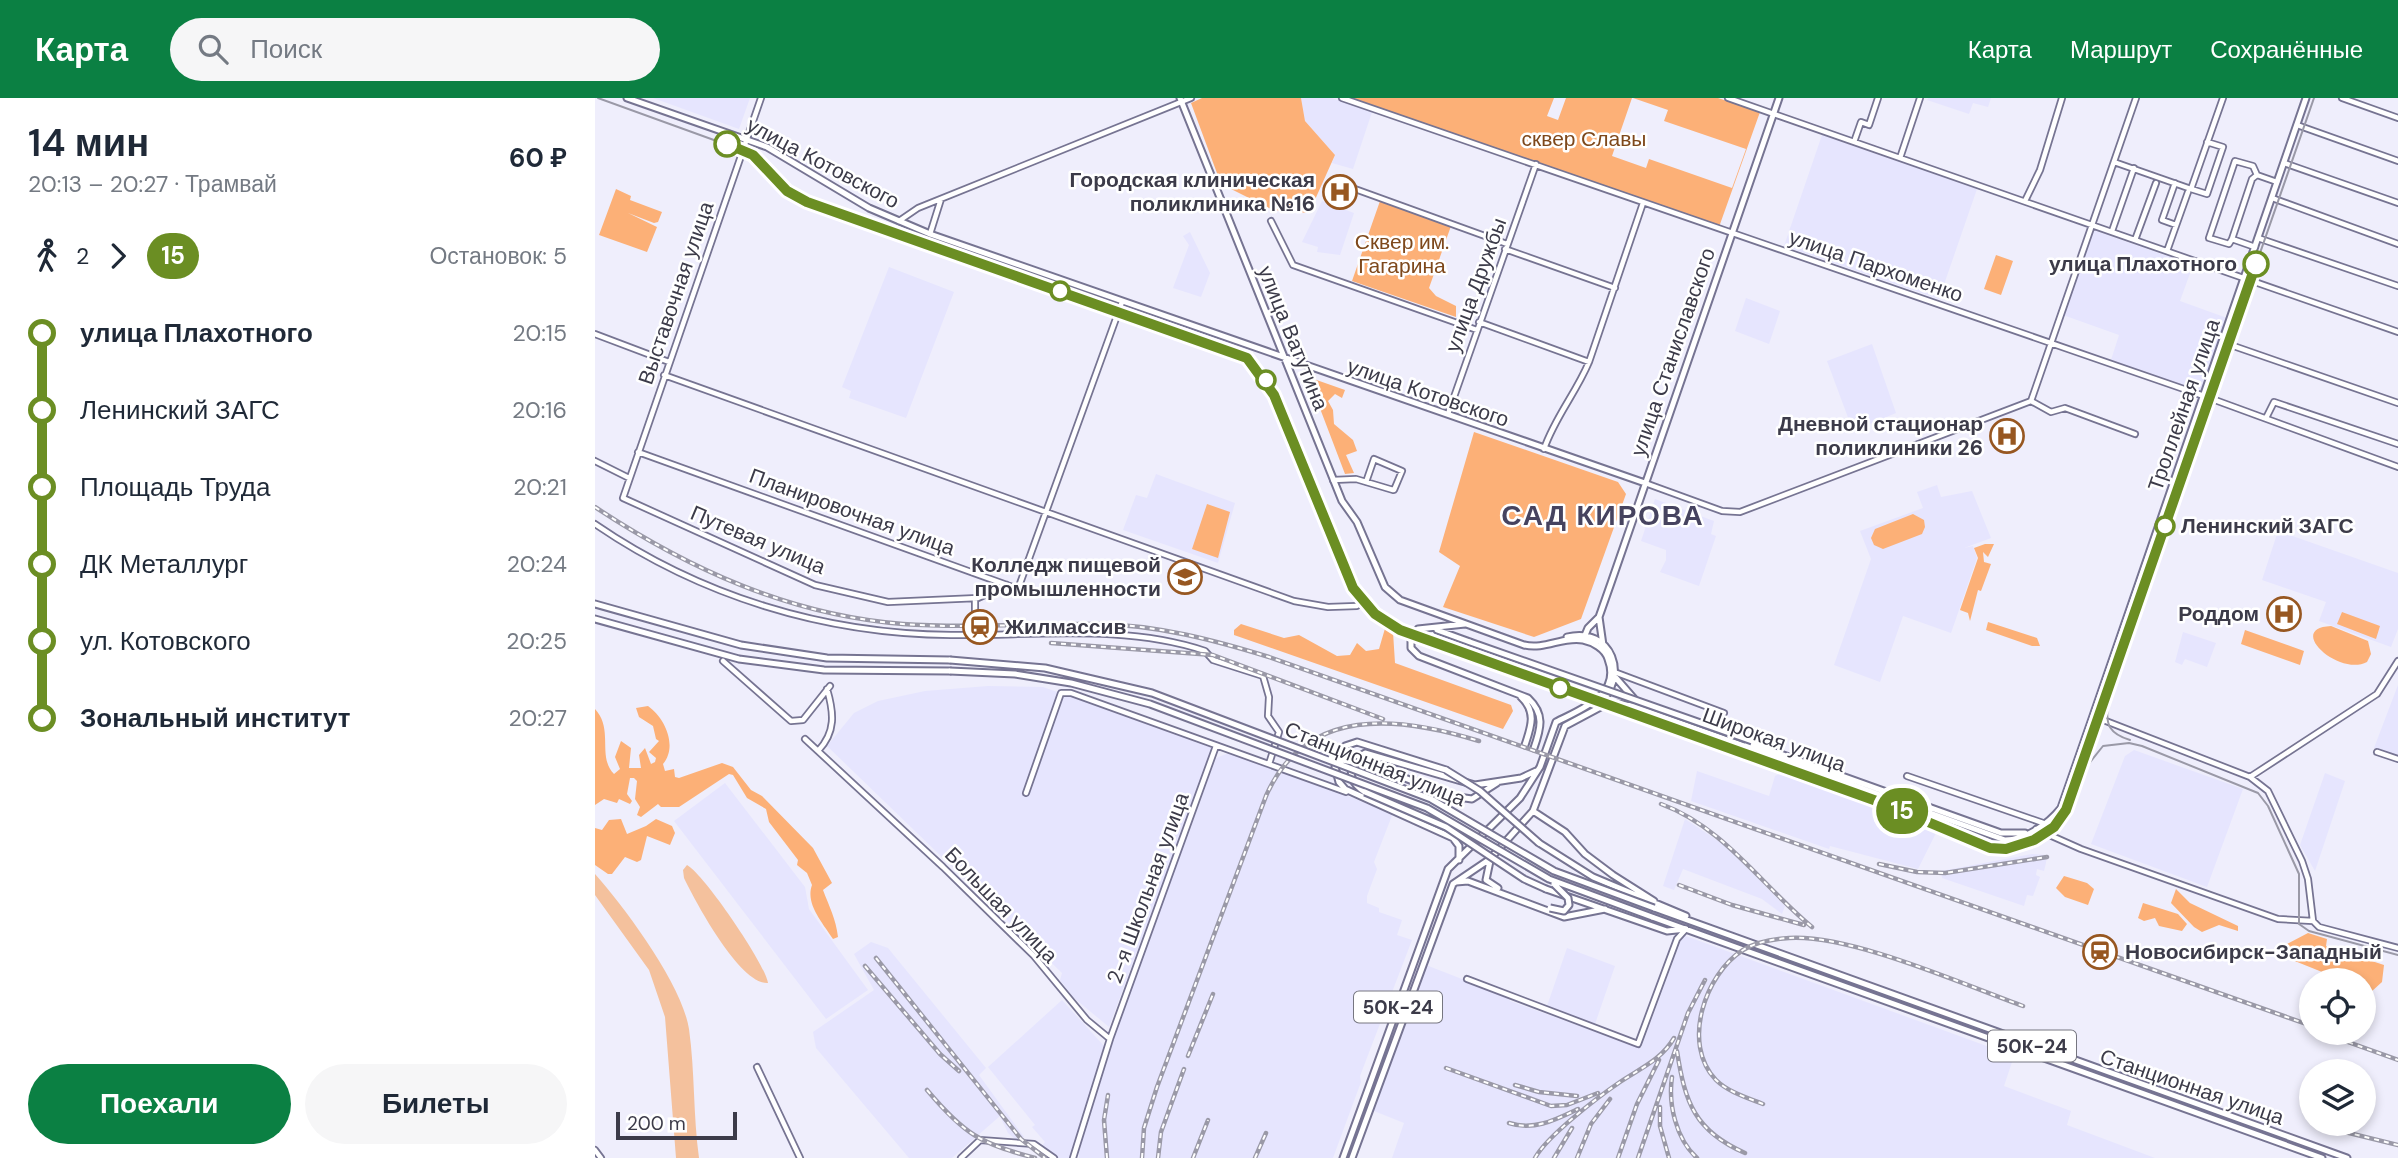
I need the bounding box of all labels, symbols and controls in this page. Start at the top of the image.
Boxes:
search box [170,18,660,81]
text: Карта [35,28,128,71]
icon: search [194,30,232,68]
text: Поиск [250,32,322,66]
text: Карта [1968,34,2032,65]
text: Маршрут [2070,34,2172,65]
text: Сохранённые [2210,34,2363,65]
street label: улица Котовского [742,111,904,215]
text: 14 мин [28,118,149,168]
park label: сквер Славы [1522,125,1646,153]
unlabelled marker [714,131,740,157]
text: 60 ₽ [509,141,567,175]
place label: Городская клиническая поликлиника №16 [1069,166,1315,218]
text: 20:13 – 20:27 · Трамвай [28,169,277,199]
hospital icon: Городская клиническая поликлиника №16 [1321,173,1359,211]
street label: Выставочная улица [632,198,721,388]
street label: улица Дружбы [1439,214,1513,356]
street label: улица Пархоменко [1785,223,1967,309]
park label: Сквер им. Гагарина [1355,228,1449,280]
icon: walk [28,237,66,275]
icon: forward [99,237,137,275]
text: 15 [161,240,185,271]
text: 2 [76,241,89,271]
text: Остановок: 5 [429,241,567,271]
street label: улица Станиславского [1624,244,1722,460]
place label: улица Плахотного [2049,250,2237,278]
marker: улица Плахотного [2243,251,2269,277]
street label: улица Ватутина [1251,262,1335,415]
unlabelled marker [1050,281,1070,301]
street label: Троллейная улица [2141,315,2227,495]
text: улица Плахотного [80,316,313,350]
text: 20:15 [512,318,567,348]
street label: улица Котовского [1343,352,1513,434]
unlabelled marker [1256,370,1276,390]
text: Ленинский ЗАГС [80,393,280,427]
text: 20:16 [512,395,567,425]
place label: Дневной стационар поликлиники 26 [1778,410,1983,462]
hospital icon: Дневной стационар поликлиники 26 [1988,417,2026,455]
street label: Планировочная улица [745,462,959,562]
text: Площадь Труда [80,470,270,504]
text: 20:21 [513,472,567,502]
district label: САД КИРОВА [1501,497,1705,534]
street label: Путевая улица [686,499,830,581]
place label: Ленинский ЗАГС [2181,512,2354,540]
marker: Ленинский ЗАГС [2155,516,2175,536]
text: ДК Металлург [80,547,248,581]
text: 20:24 [507,549,567,579]
place label: Колледж пищевой промышленности [971,551,1161,603]
school or university icon: Колледж пищевой промышленности [1166,558,1204,596]
hospital icon: Роддом [2265,595,2303,633]
place label: Роддом [2178,600,2259,628]
station icon: Жилмассив [961,608,999,646]
place label: Жилмассив [1004,613,1126,641]
text: ул. Котовского [80,624,251,658]
text: 20:25 [506,626,567,656]
unlabelled marker [1550,678,1570,698]
text: Зональный институт [80,701,351,735]
street label: Широкая улица [1699,701,1850,779]
text: 20:27 [508,703,567,733]
street label: Станционная улица [1280,715,1470,813]
street label: 2-я Школьная улица [1100,788,1196,987]
line badge: 15 [1871,788,1933,834]
text: 15 [1890,795,1914,826]
street label: Большая улица [938,841,1064,969]
station icon: Новосибирск-Западный [2081,933,2119,971]
place label: Новосибирск-Западный [2125,938,2382,966]
map controls [2299,968,2376,1136]
button: locate [2299,968,2376,1045]
road number: 50К-24 [1354,992,1442,1023]
road number: 50К-24 [1988,1030,2076,1062]
street label: Станционная улица [2096,1042,2288,1132]
button: layers [2299,1059,2376,1136]
button: Поехали [28,1064,291,1144]
button: Билеты [305,1064,567,1144]
scale bar [616,1109,737,1141]
text: 200 m [627,1111,686,1136]

